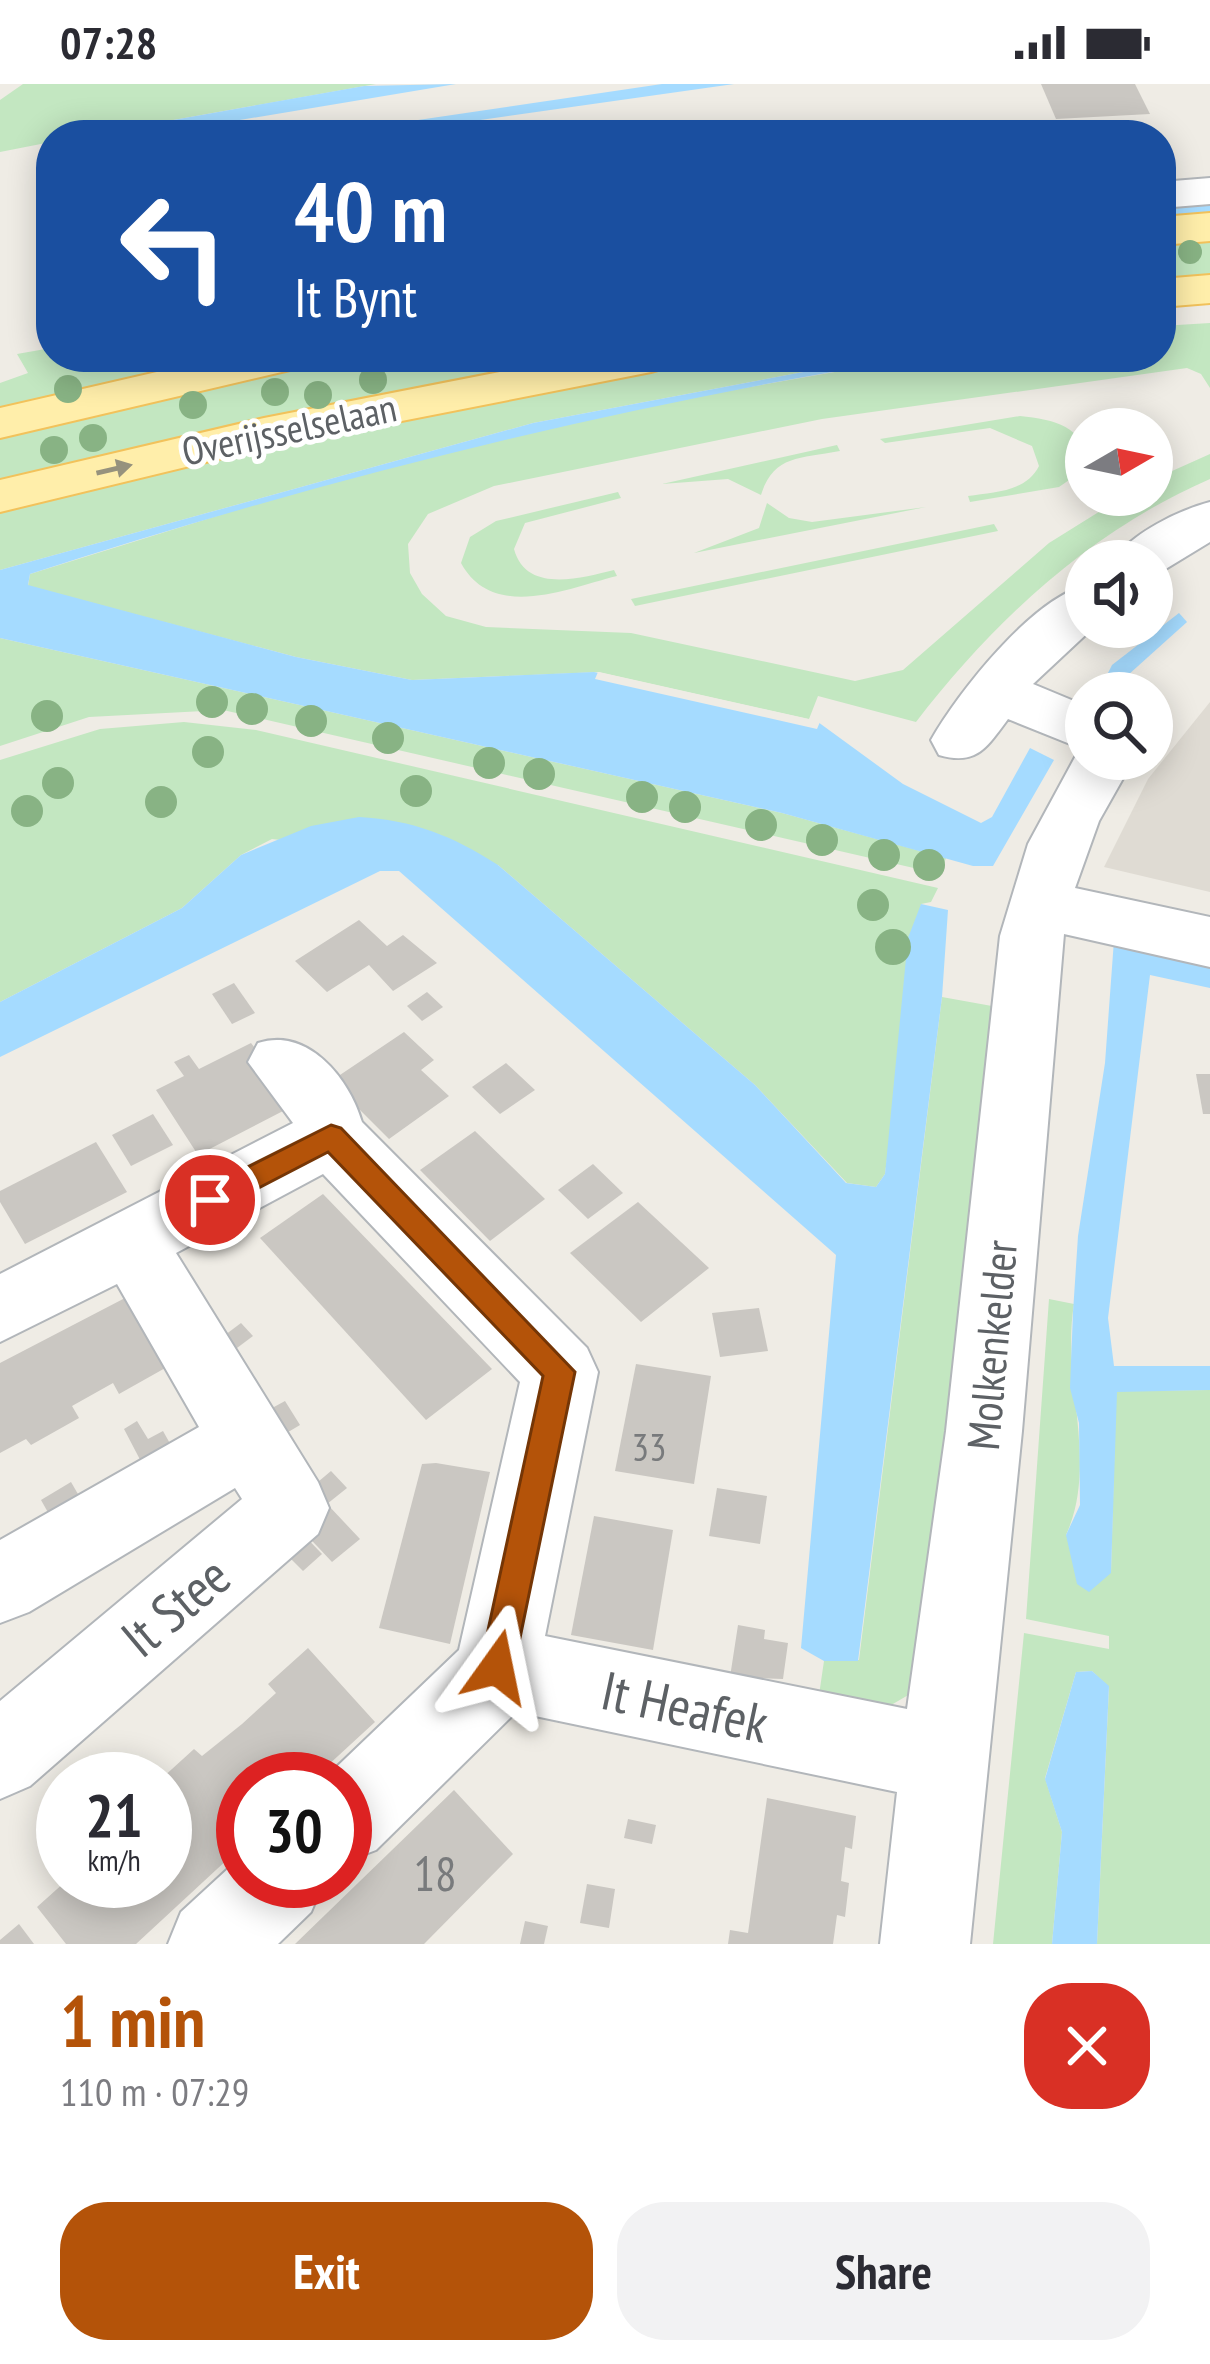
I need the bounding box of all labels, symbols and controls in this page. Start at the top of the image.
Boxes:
text: 07:28 [60,13,157,71]
text: 40 m [294,156,447,265]
icon: left [96,168,252,324]
text: It Bynt [294,262,417,332]
street label: Overijsselselaan [177,381,401,477]
north arrow [1065,408,1173,516]
map controls [1065,408,1173,780]
one-way arrow [95,458,133,477]
button: sound [1065,540,1173,648]
button: search [1065,672,1173,780]
pin [159,1149,261,1251]
icon: arrive [177,1167,243,1233]
street label: Molkenkelder [953,1237,1029,1452]
house number: 33 [631,1421,667,1472]
street label: It Stee [106,1540,244,1672]
position arrow [434,1604,560,1730]
street label: It Heafek [595,1654,775,1758]
speed limit sign: 30 [216,1752,372,1908]
text: 21 [85,1776,143,1854]
text: km/h [87,1840,141,1879]
house number: 18 [413,1842,457,1904]
text: 1 min [60,1974,205,2067]
button: close [1024,1983,1150,2109]
text: 110 m · 07:29 [60,2066,249,2117]
button: Exit [60,2202,593,2340]
button: Share [617,2202,1150,2340]

